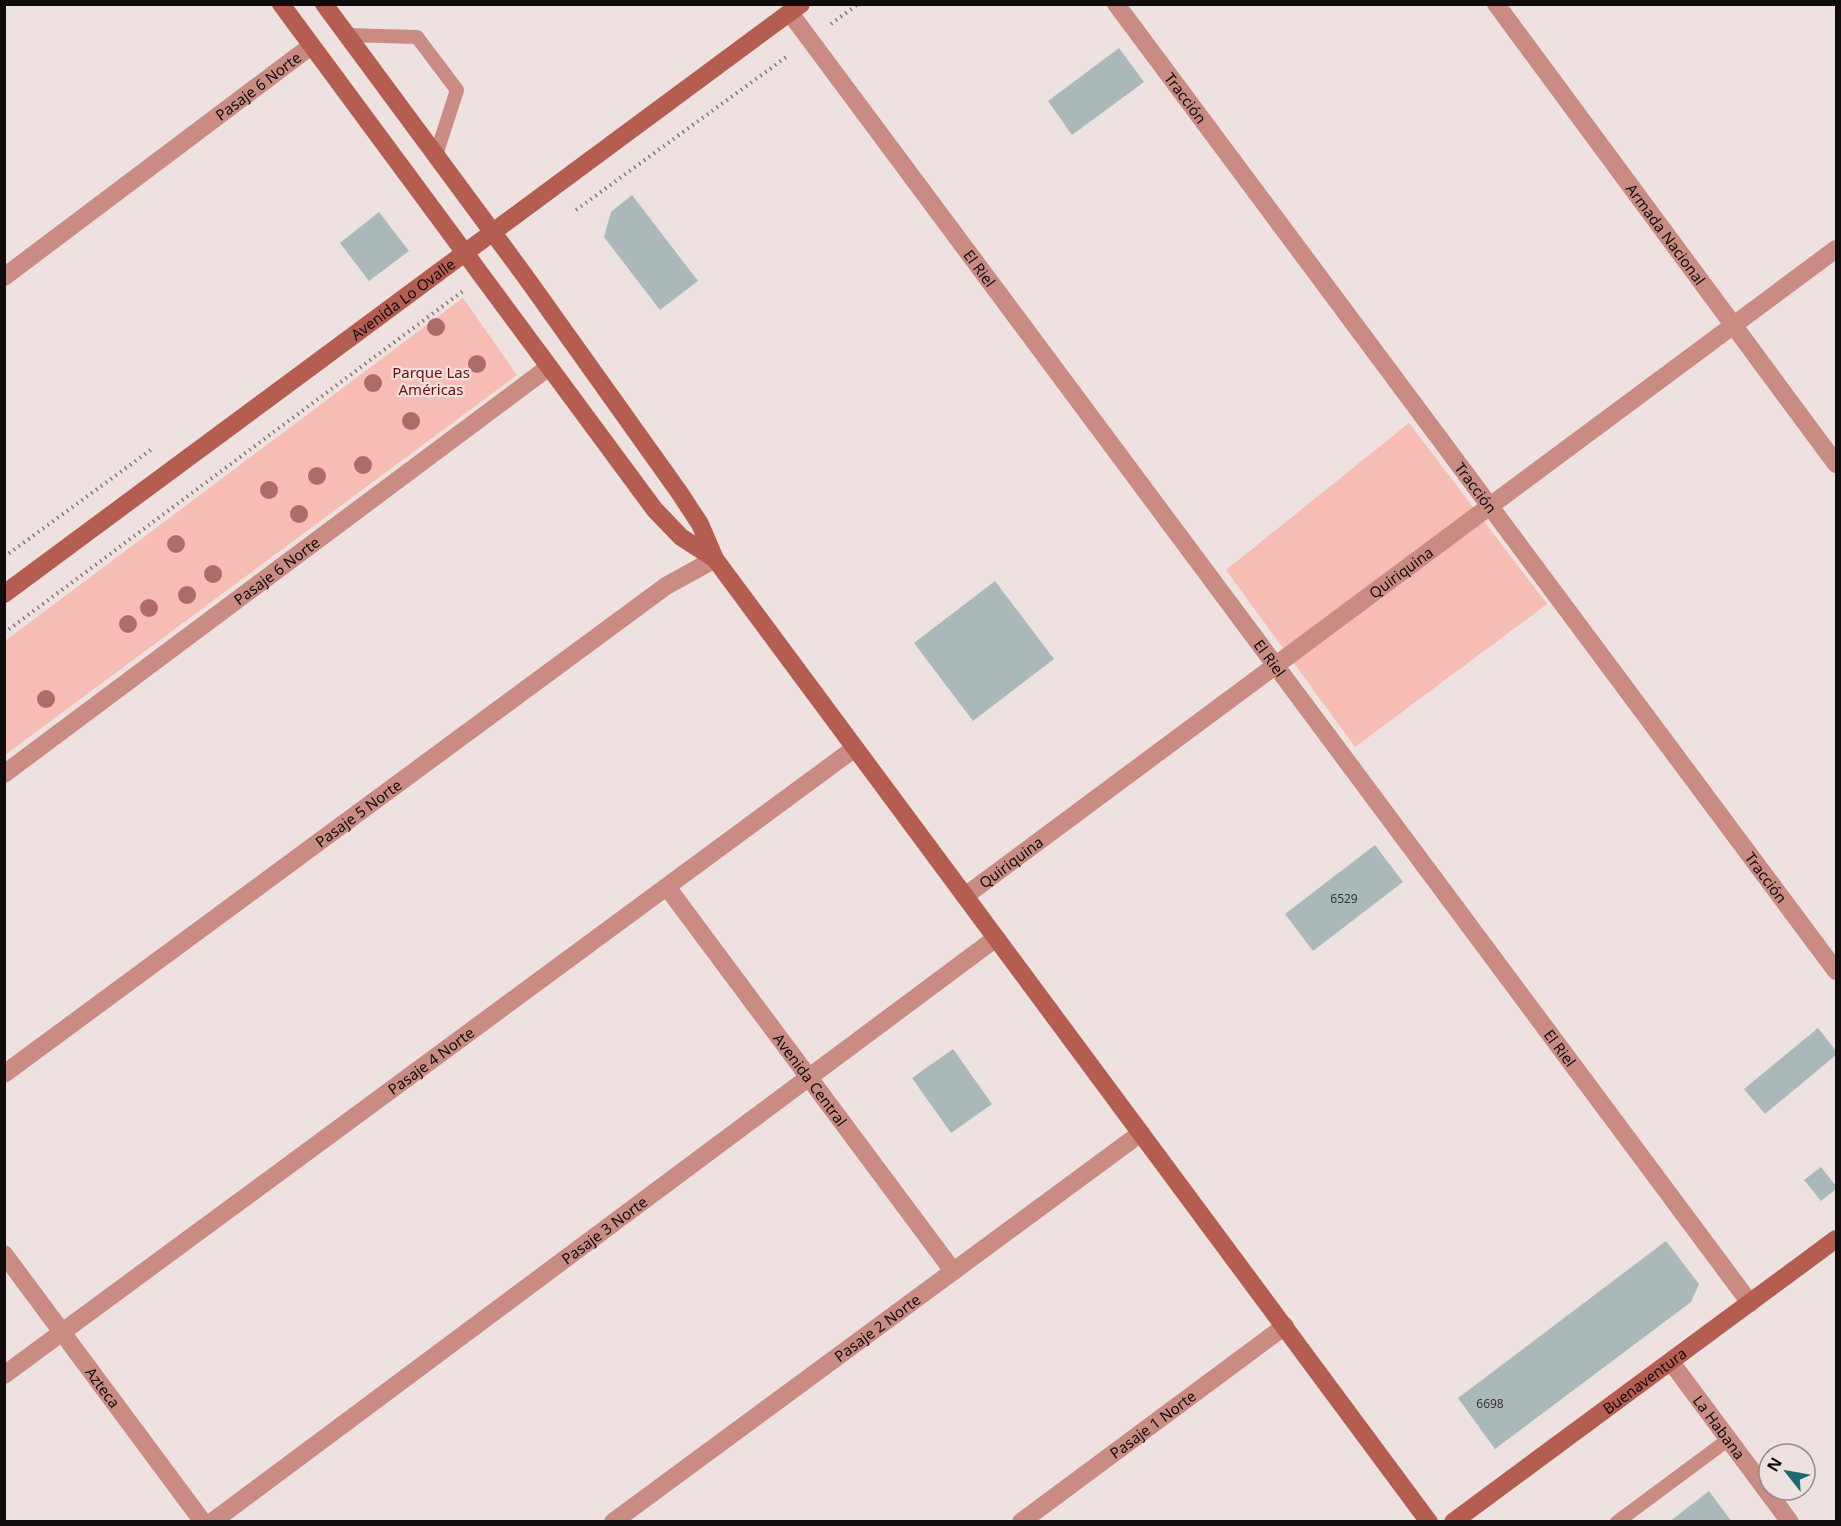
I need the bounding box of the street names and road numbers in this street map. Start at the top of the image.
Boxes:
street label: Pasaje 6 Norte [211,47,305,125]
street label: Tracción [1160,68,1211,127]
street label: Armada Nacional [1622,179,1710,289]
street label: El Riel [959,245,1000,291]
street label: Avenida Lo Ovalle [346,254,459,344]
street label: Tracción [1451,458,1502,517]
street label: Pasaje 6 Norte [229,532,323,609]
street label: Quiriquina [1365,542,1437,603]
street label: El Riel [1250,635,1290,681]
street label: Pasaje 5 Norte [311,774,405,851]
street label: Quiriquina [975,832,1047,892]
street label: Tracción [1741,848,1792,907]
street label: Pasaje 4 Norte [384,1022,478,1099]
street label: El Riel [1540,1025,1581,1071]
street label: Avenida Central [769,1029,852,1130]
street label: Pasaje 3 Norte [557,1191,651,1268]
street label: Pasaje 2 Norte [830,1289,924,1366]
street label: Buenaventura [1598,1343,1690,1418]
street label: Azteca [81,1363,125,1412]
street label: Pasaje 1 Norte [1106,1386,1200,1463]
street label: La Habana [1689,1391,1750,1463]

